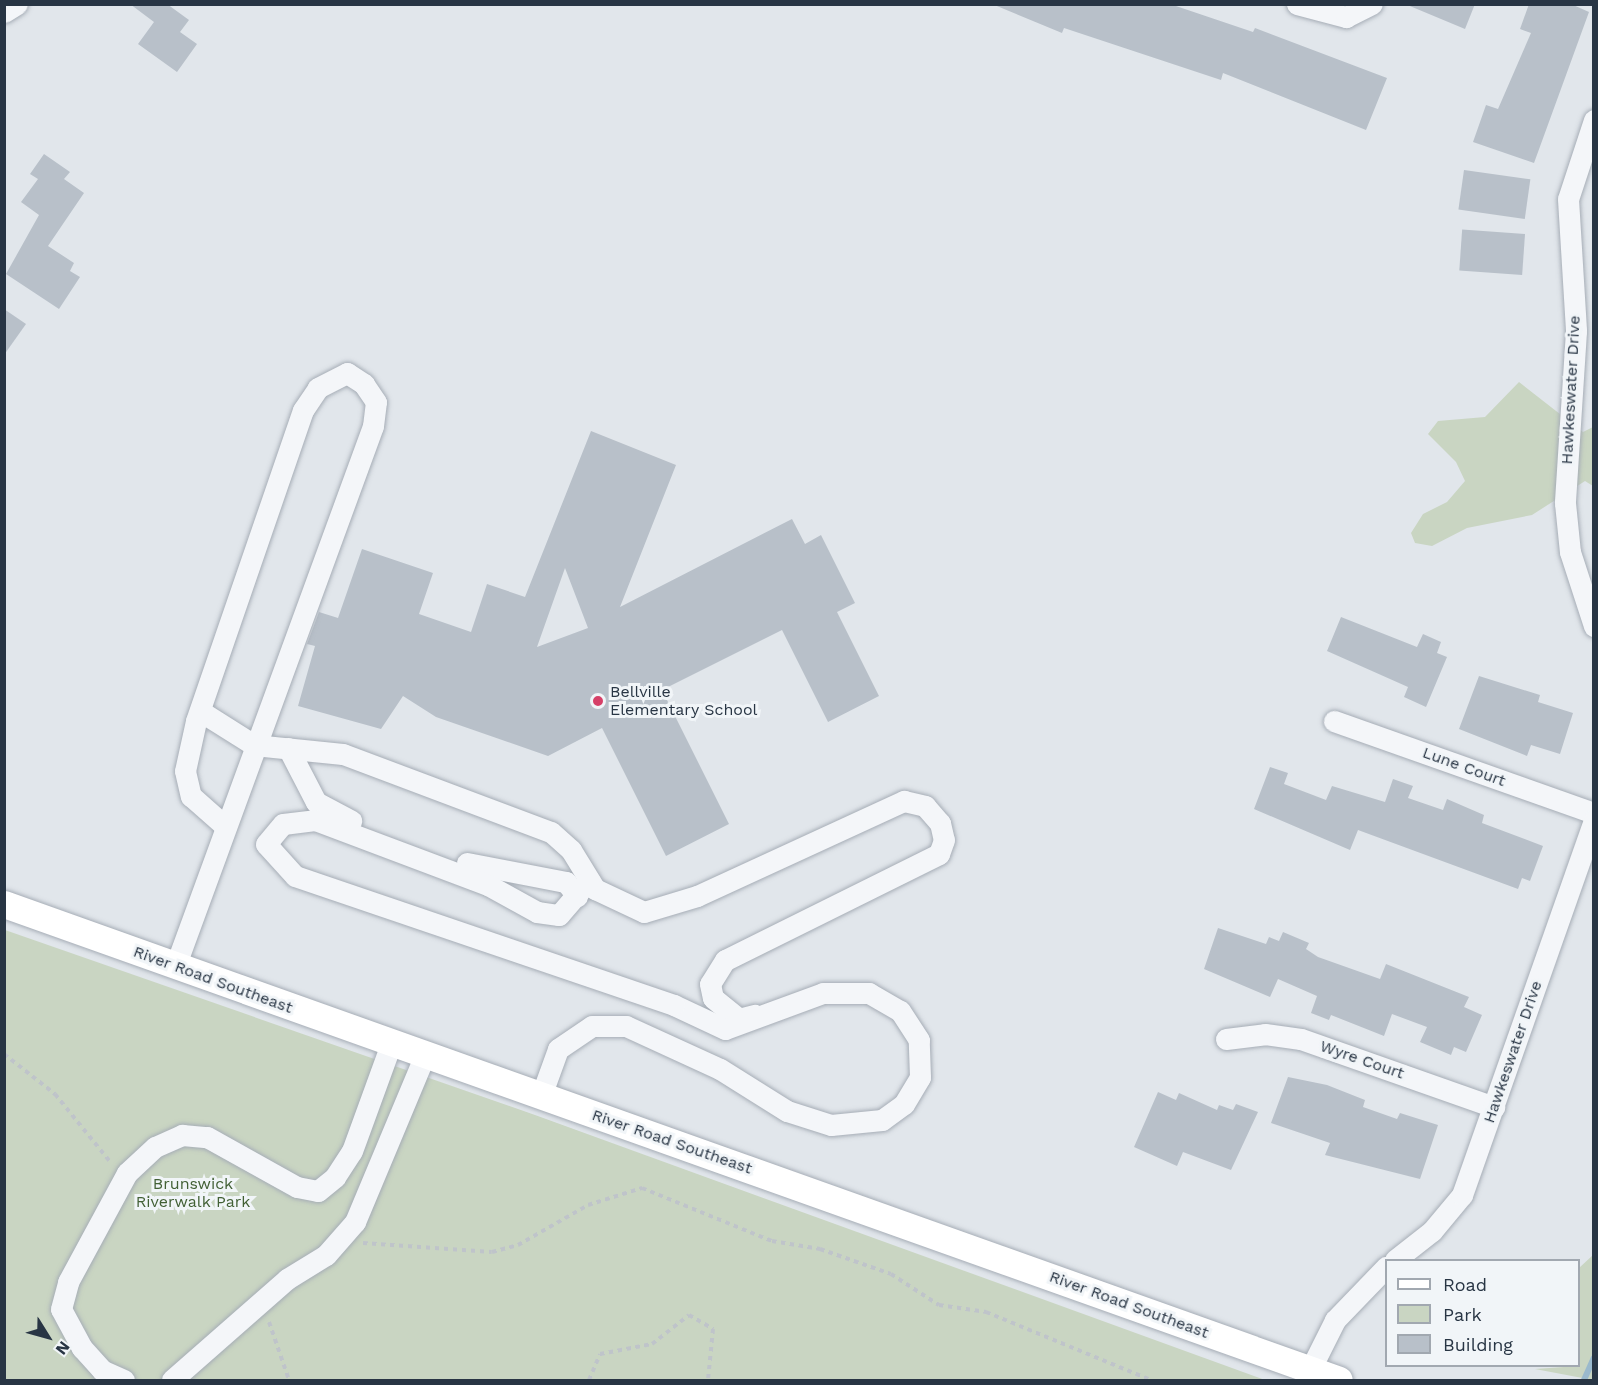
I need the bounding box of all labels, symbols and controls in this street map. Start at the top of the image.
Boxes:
street label: Hawkeswater Drive [1558,315,1584,465]
place label: Bellville Elementary School [610,682,758,720]
marker: Bellville Elementary School [591,694,605,708]
street label: Lune Court [1420,743,1508,791]
street label: River Road Southeast [130,942,296,1018]
street label: Hawkeswater Drive [1480,978,1546,1126]
street label: Wyre Court [1317,1037,1407,1083]
street label: River Road Southeast [589,1105,755,1179]
park label: Brunswick Riverwalk Park [136,1174,250,1212]
legend [1385,1259,1580,1367]
street label: River Road Southeast [1046,1267,1212,1343]
text: Road [1443,1274,1487,1295]
text: Park [1443,1304,1482,1325]
north arrow [18,1307,78,1367]
text: Building [1443,1334,1513,1355]
text: N [52,1338,74,1359]

